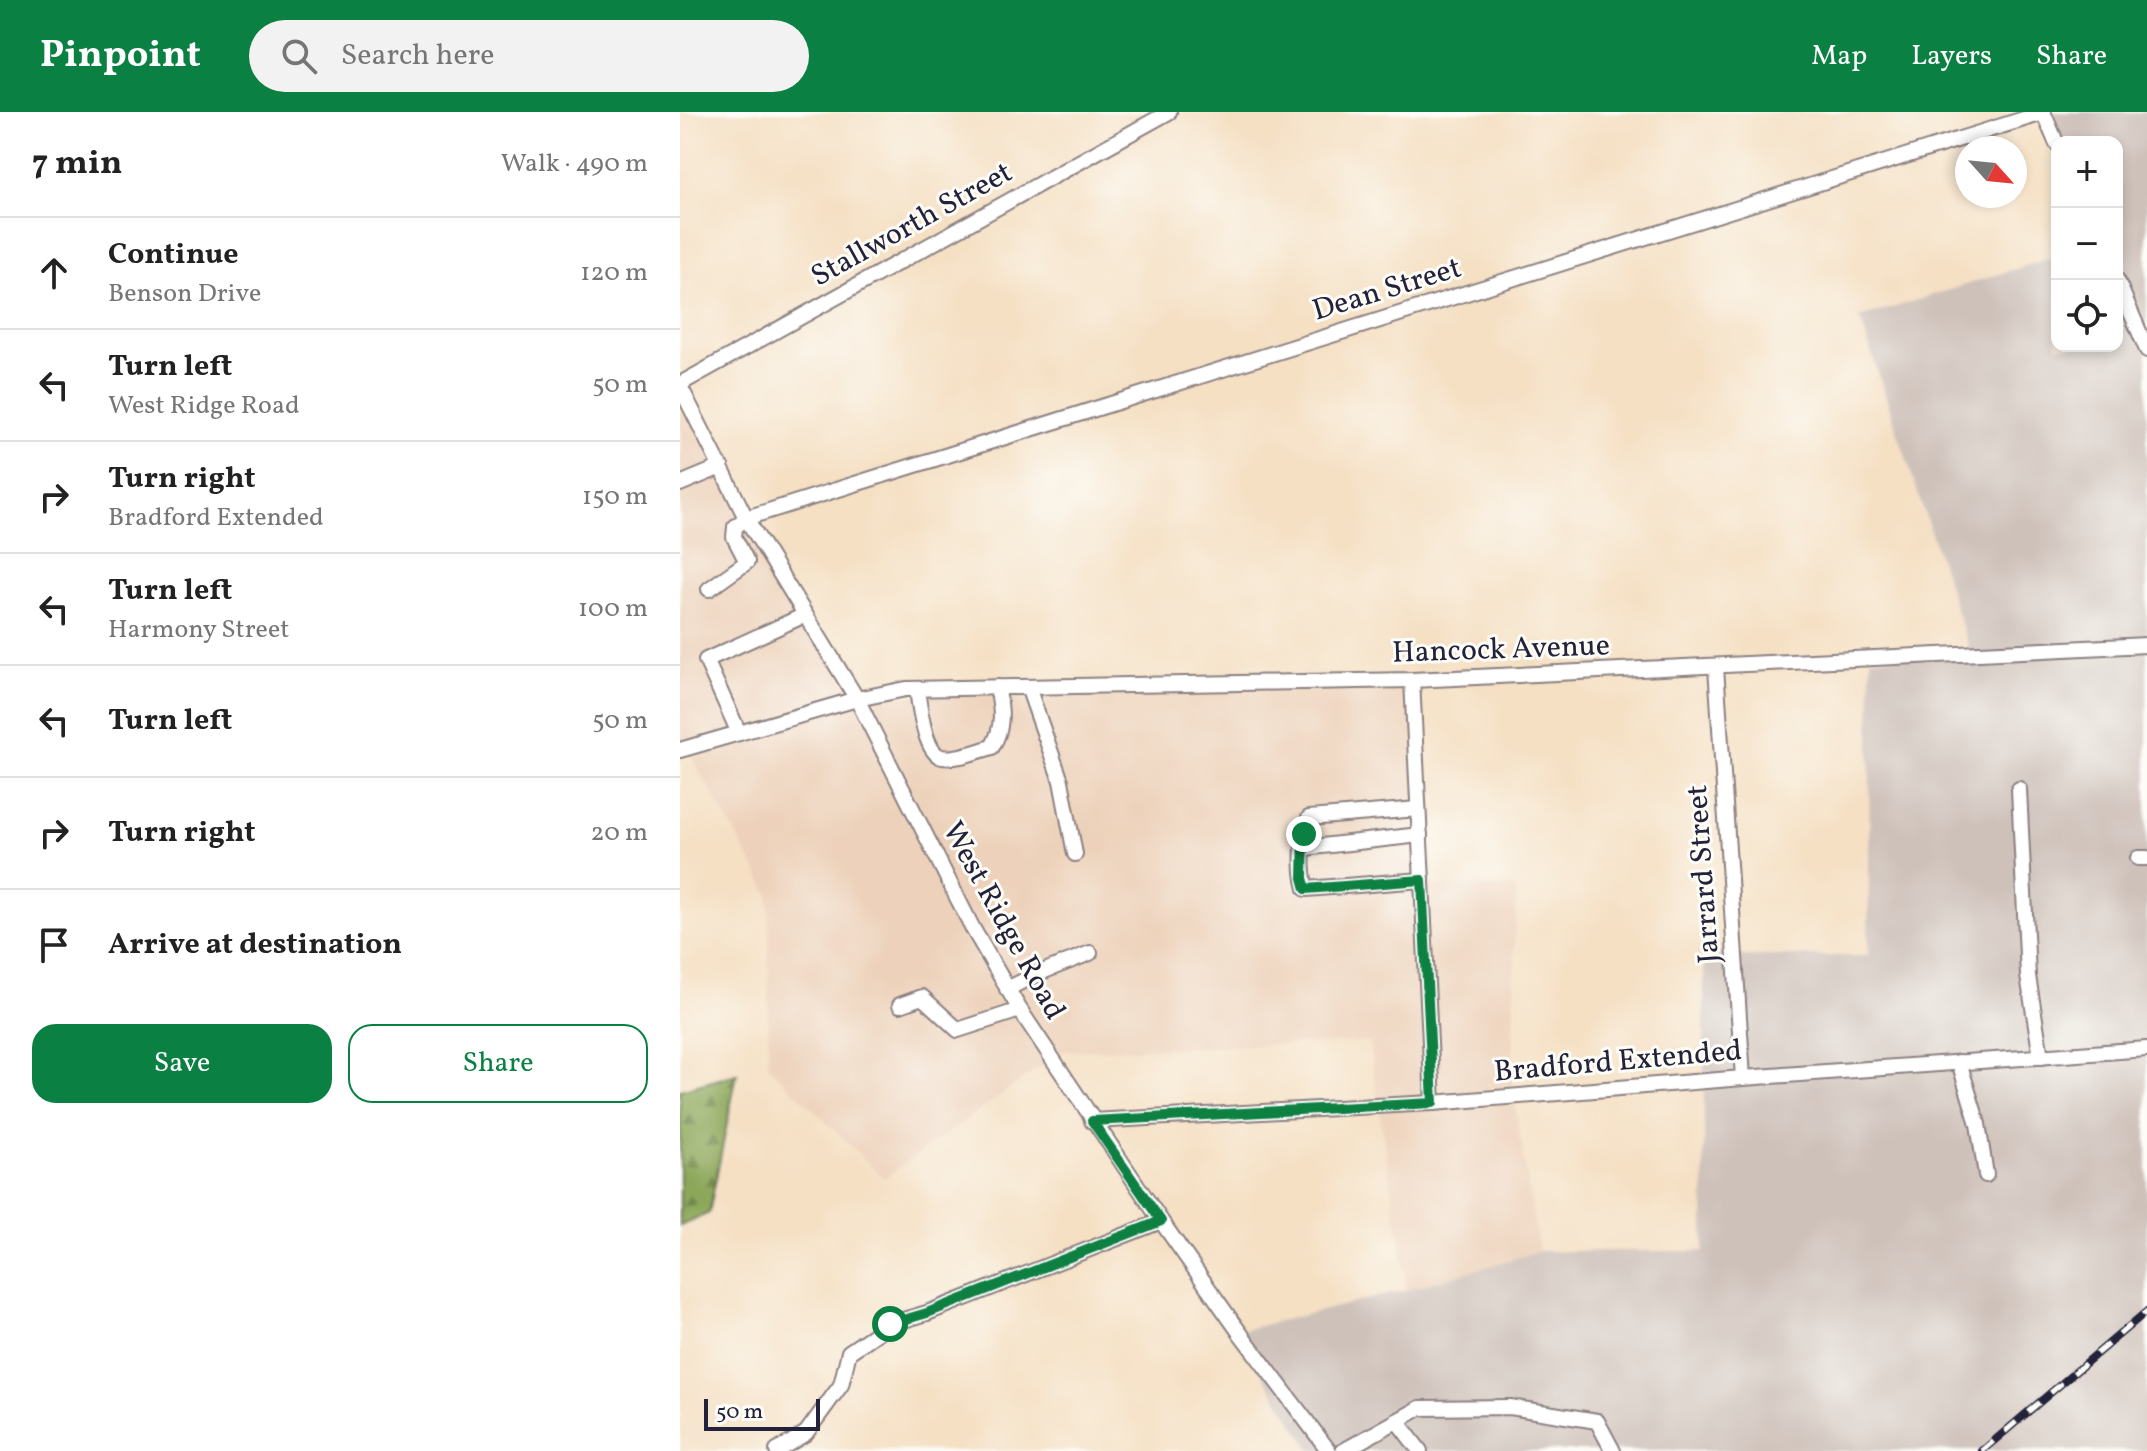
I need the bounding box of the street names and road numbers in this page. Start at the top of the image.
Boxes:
street label: Stallworth Street [804,152,1020,298]
street label: Dean Street [1307,247,1467,333]
street label: Hancock Avenue [1391,625,1611,675]
street label: Jarrard Street [1677,783,1731,965]
street label: West Ridge Road [931,814,1075,1028]
street label: Bradford Extended [1492,1030,1744,1094]

